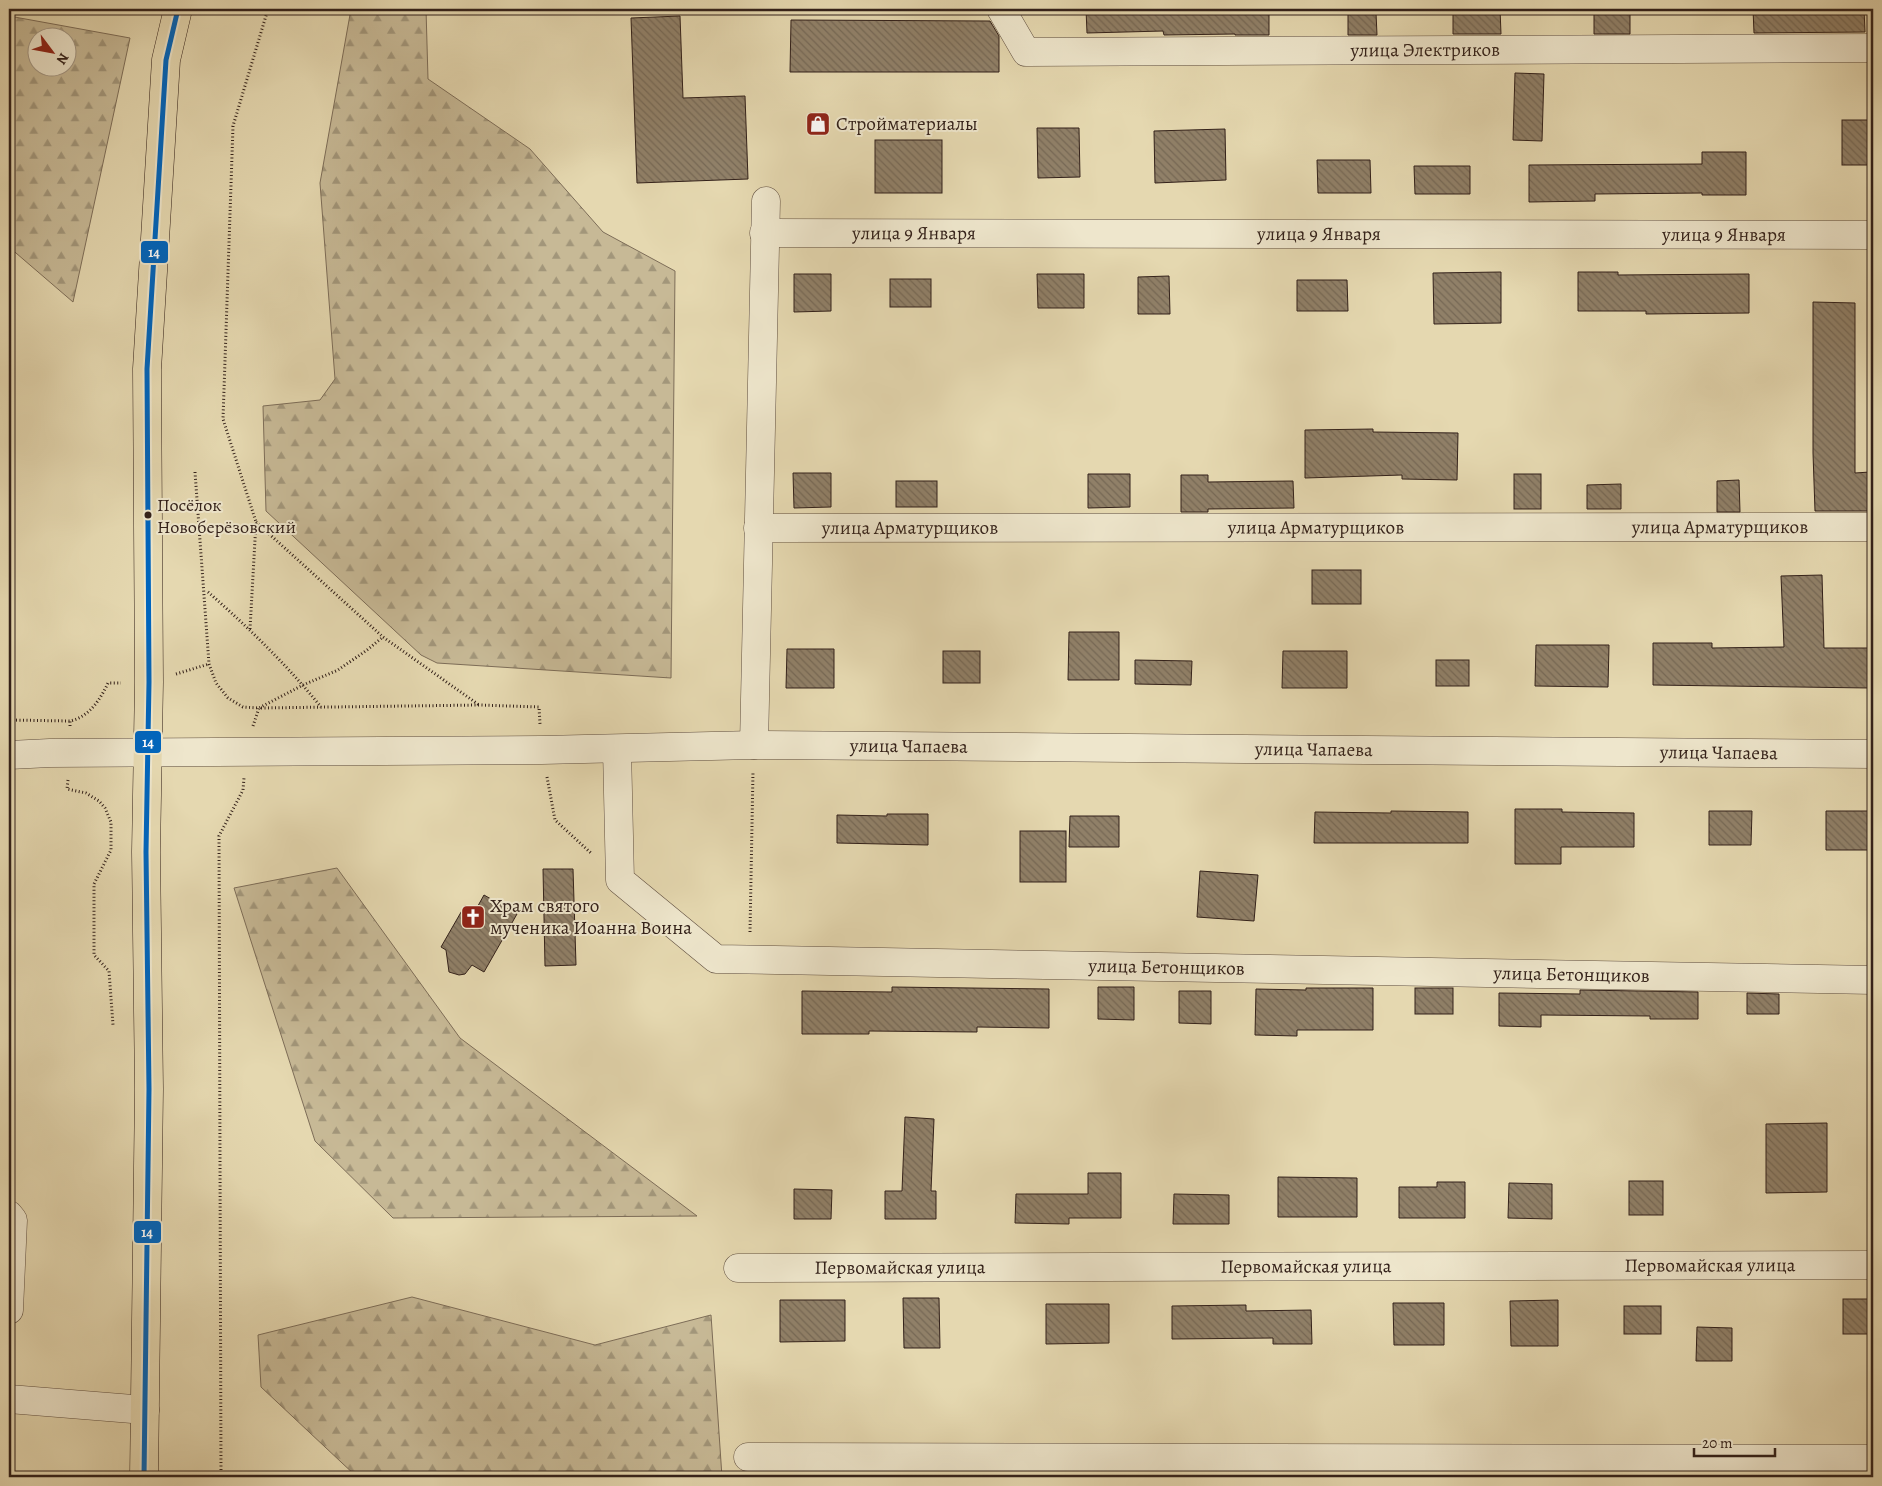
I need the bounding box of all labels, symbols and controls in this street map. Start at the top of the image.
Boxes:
north arrow [28,28,78,78]
street label: улица Электриков [1349,37,1500,63]
text: N [52,49,73,68]
shop icon: Стройматериалы [805,111,831,137]
place label: Стройматериалы [836,111,978,137]
street label: улица 9 Января [851,220,976,246]
street label: улица 9 Января [1256,221,1381,247]
street label: улица 9 Января [1661,222,1786,248]
line badge: 14 [140,240,169,264]
text: 14 [148,243,160,262]
place label: Посёлок Новоберёзовский [157,493,296,539]
marker: Посёлок Новоберёзовский [143,510,153,520]
street label: улица Арматурщиков [1227,514,1404,541]
street label: улица Арматурщиков [1631,514,1808,540]
street label: улица Арматурщиков [821,515,998,541]
line badge: 14 [134,730,162,754]
text: 14 [142,733,154,752]
street label: улица Чапаева [849,733,968,760]
street label: улица Чапаева [1254,736,1373,763]
street label: улица Чапаева [1659,739,1778,766]
place label: Храм святого мученика Иоанна Воина [490,893,692,941]
church icon: Храм святого мученика Иоанна Воина [460,904,486,930]
street label: улица Бетонщиков [1087,953,1245,982]
street label: улица Бетонщиков [1492,960,1650,989]
line badge: 14 [133,1220,162,1244]
text: 14 [141,1223,153,1242]
street label: Первомайская улица [1624,1252,1796,1279]
street label: Первомайская улица [1220,1253,1392,1280]
street label: Первомайская улица [814,1254,986,1281]
scale bar [1694,1426,1776,1458]
text: 20 m [1702,1433,1733,1453]

